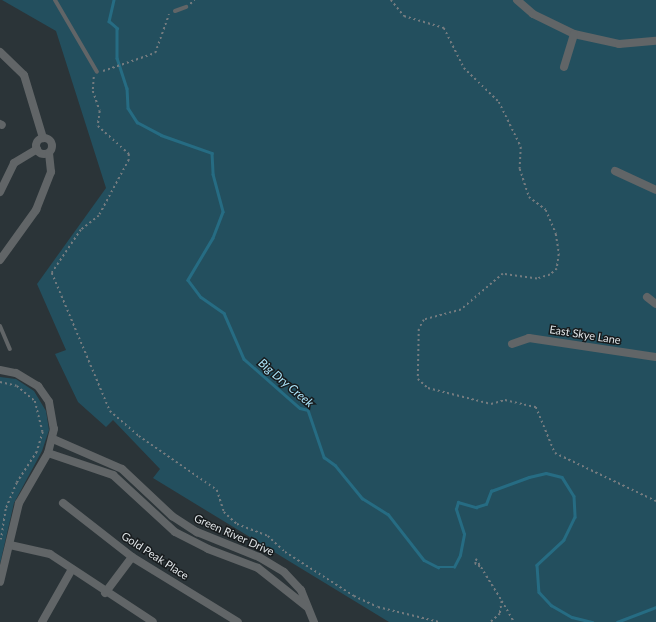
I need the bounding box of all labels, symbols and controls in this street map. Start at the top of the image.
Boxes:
street label: East Skye Lane [548,323,622,347]
water label: Big Dry Creek [255,356,317,410]
street label: Green River Drive [192,511,276,559]
street label: Gold Peak Place [119,529,191,583]

